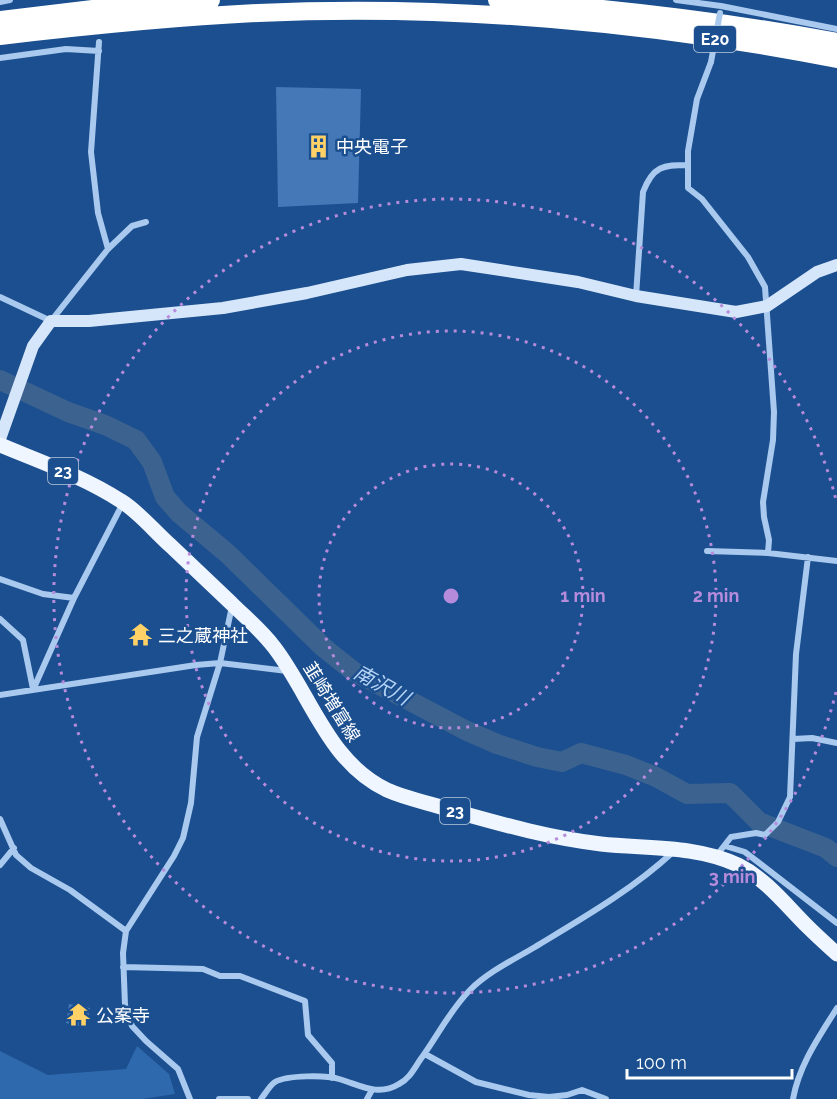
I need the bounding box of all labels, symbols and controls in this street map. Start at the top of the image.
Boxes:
road number: E20 [694,26,736,52]
building icon: 中央電子 [305,133,331,159]
place label: 中央電子 [336,136,408,157]
road number: 23 [48,458,78,484]
text: 1 min [560,585,606,606]
text: 2 min [693,585,739,606]
centre of rings [441,586,461,606]
temple icon: 三之蔵神社 [127,622,153,648]
place label: 三之蔵神社 [158,625,248,646]
street label: 韮崎増富線 [299,658,365,746]
water label: 南沢川 [350,660,416,711]
road number: 23 [440,798,470,824]
text: 3 min [709,866,755,887]
temple icon: 公案寺 [65,1002,91,1028]
place label: 公案寺 [96,1005,150,1026]
scale bar [627,1042,792,1080]
text: 100 m [636,1052,687,1073]

